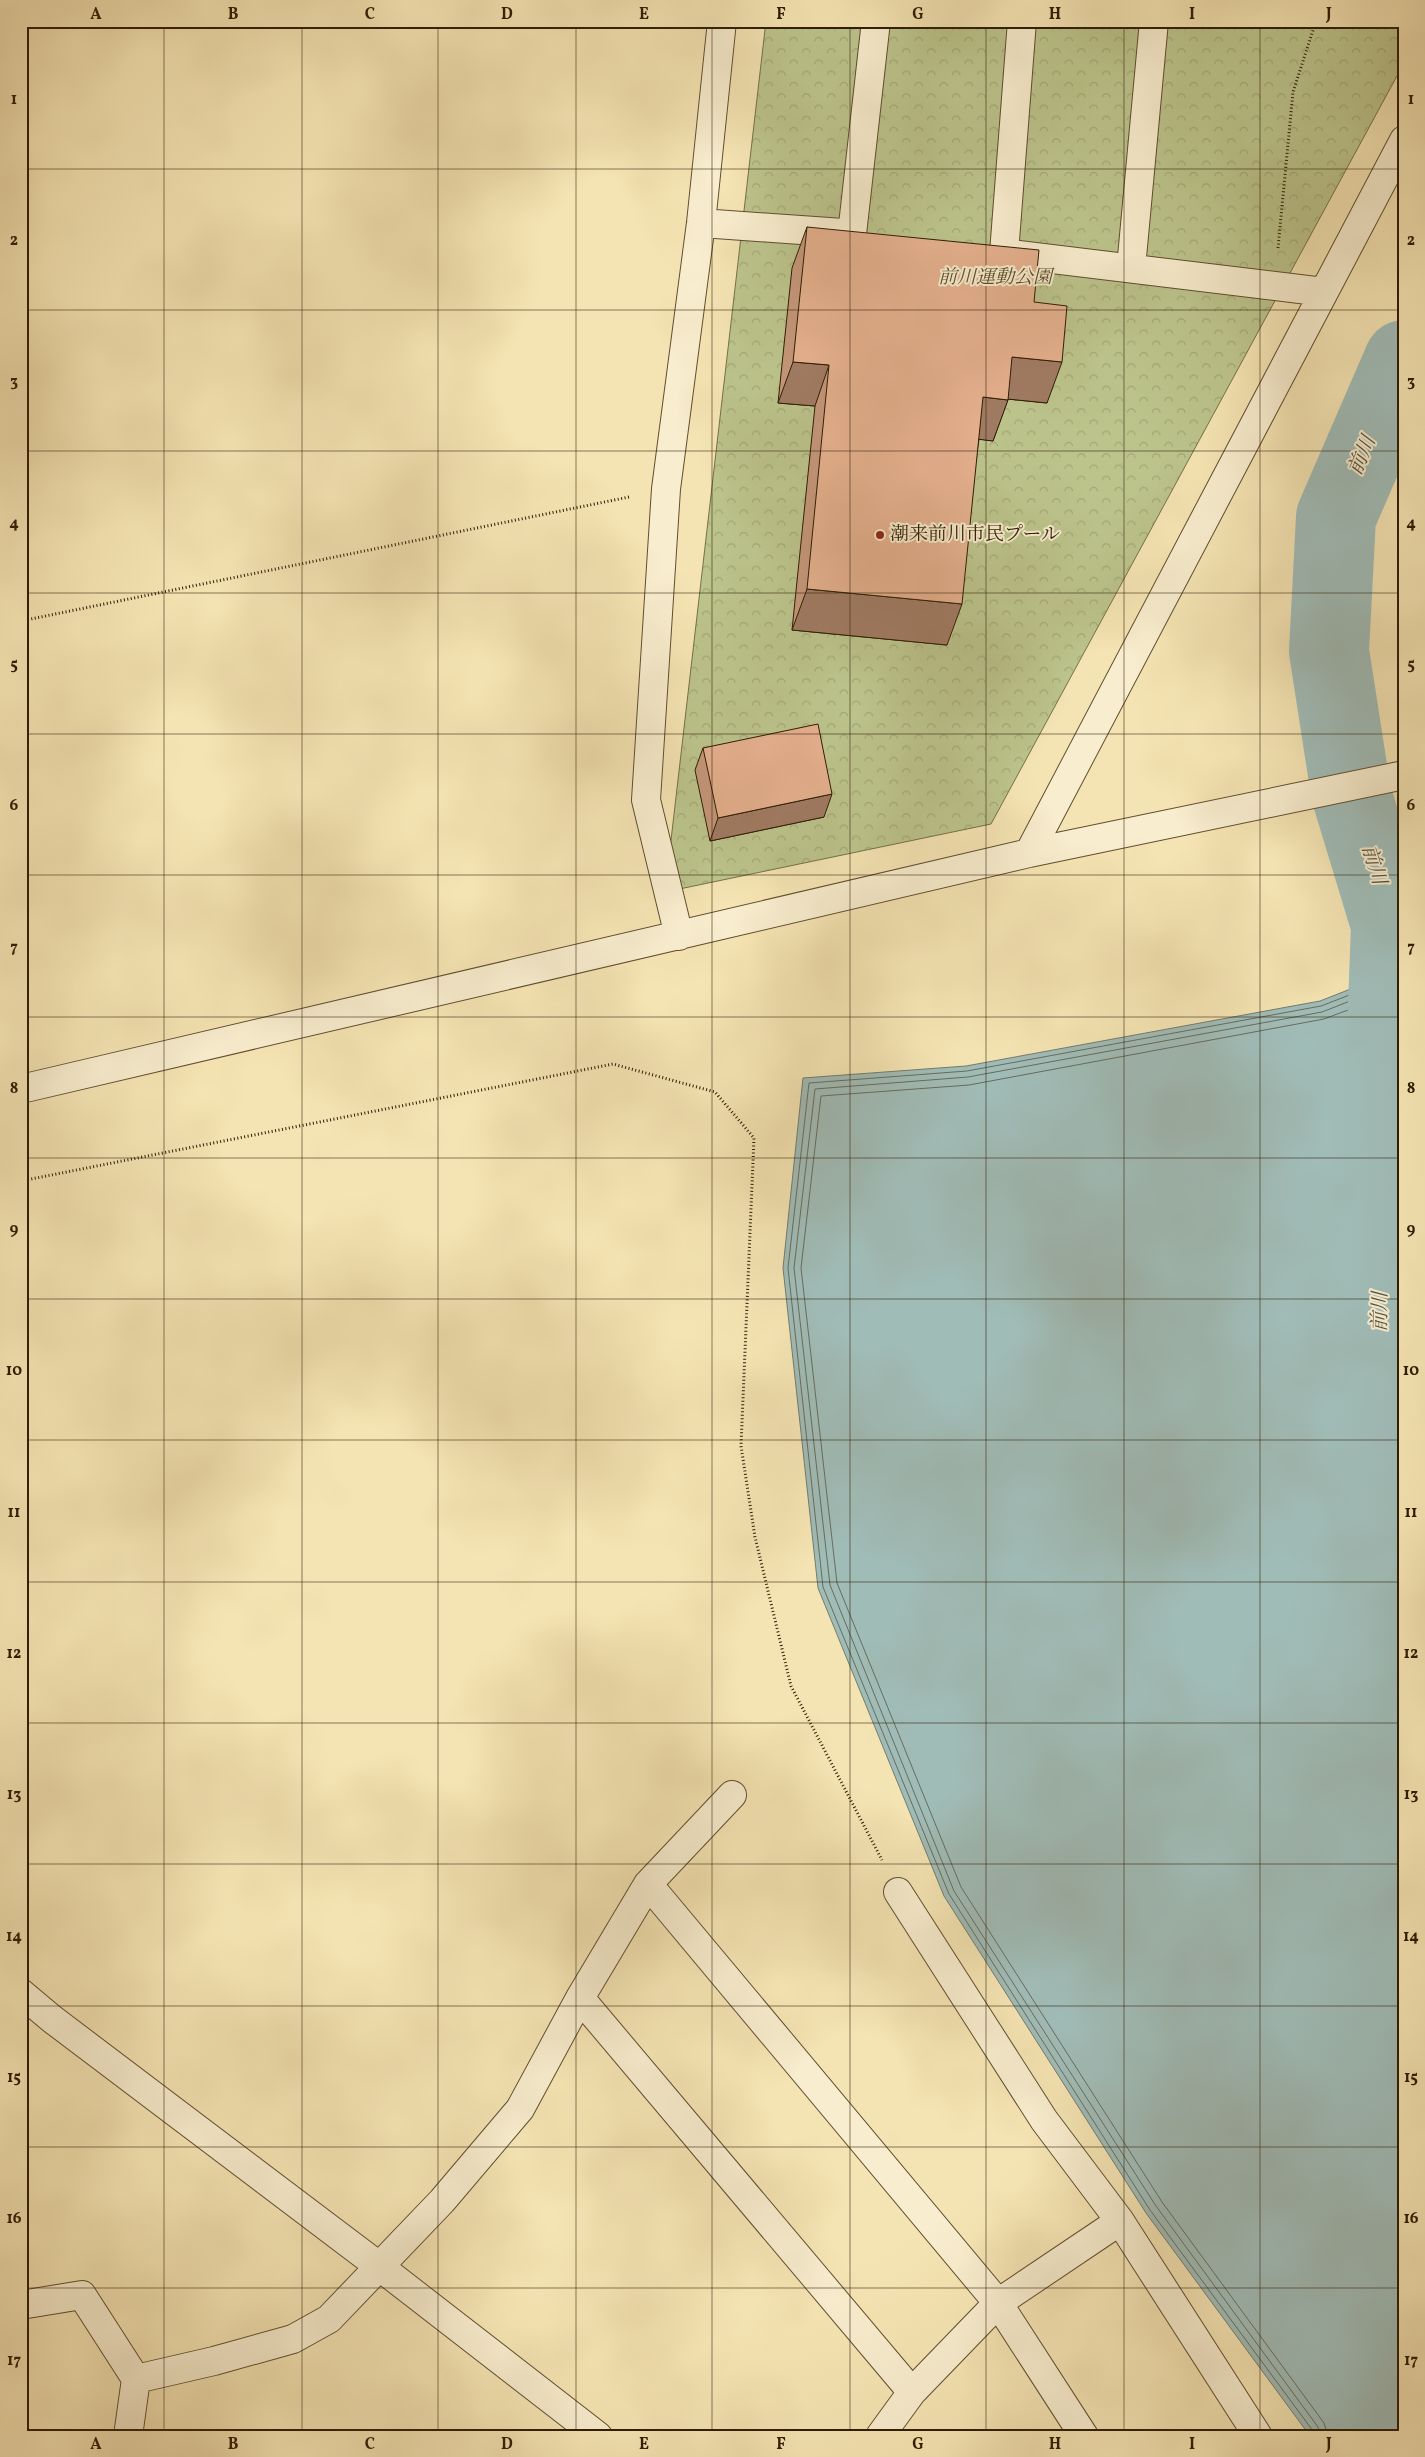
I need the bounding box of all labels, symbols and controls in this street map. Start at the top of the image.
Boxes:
text: A [90,4,102,26]
text: B [228,4,239,26]
text: C [365,4,375,26]
text: D [501,4,513,26]
text: E [639,4,649,26]
text: F [776,4,786,26]
text: G [912,4,924,26]
text: H [1049,4,1061,26]
text: I [1189,4,1195,26]
text: J [1325,4,1332,26]
text: 1 [11,89,17,111]
text: 1 [1408,89,1414,111]
text: 2 [10,230,18,252]
text: 2 [1407,230,1415,252]
park label: 前川運動公園 [938,265,1055,291]
text: 3 [10,371,18,393]
text: 3 [1407,371,1415,393]
water label: 前川 [1342,430,1384,480]
text: 4 [9,513,19,535]
text: 4 [1406,513,1416,535]
place label: 潮来前川市民プール [890,522,1060,548]
marker: 潮来前川市民プール [874,529,886,541]
text: 5 [10,654,18,676]
text: 5 [1407,654,1415,676]
text: 6 [10,795,19,817]
text: 6 [1407,795,1416,817]
water label: 前川 [1354,842,1393,890]
text: 7 [10,937,18,959]
text: 7 [1407,937,1415,959]
text: 8 [10,1078,18,1100]
text: 8 [1407,1078,1415,1100]
text: 9 [10,1219,19,1241]
text: 9 [1407,1219,1416,1241]
water label: 前川 [1367,1290,1395,1332]
text: 10 [6,1360,22,1382]
text: 10 [1403,1360,1419,1382]
text: 11 [8,1502,20,1524]
text: 11 [1405,1502,1417,1524]
text: 12 [7,1643,21,1665]
text: 12 [1404,1643,1418,1665]
text: 13 [7,1784,21,1806]
text: 13 [1404,1784,1418,1806]
text: 14 [6,1926,22,1948]
text: 14 [1403,1926,1419,1948]
text: 15 [7,2067,21,2089]
text: 15 [1404,2067,1418,2089]
text: 16 [6,2208,22,2230]
text: 16 [1403,2208,1419,2230]
text: 17 [7,2350,21,2372]
text: 17 [1404,2350,1418,2372]
text: A [90,2434,102,2456]
text: B [228,2434,239,2456]
text: C [365,2434,375,2456]
text: D [501,2434,513,2456]
text: E [639,2434,649,2456]
text: F [776,2434,786,2456]
text: G [912,2434,924,2456]
text: H [1049,2434,1061,2456]
text: I [1189,2434,1195,2456]
text: J [1325,2434,1332,2456]

